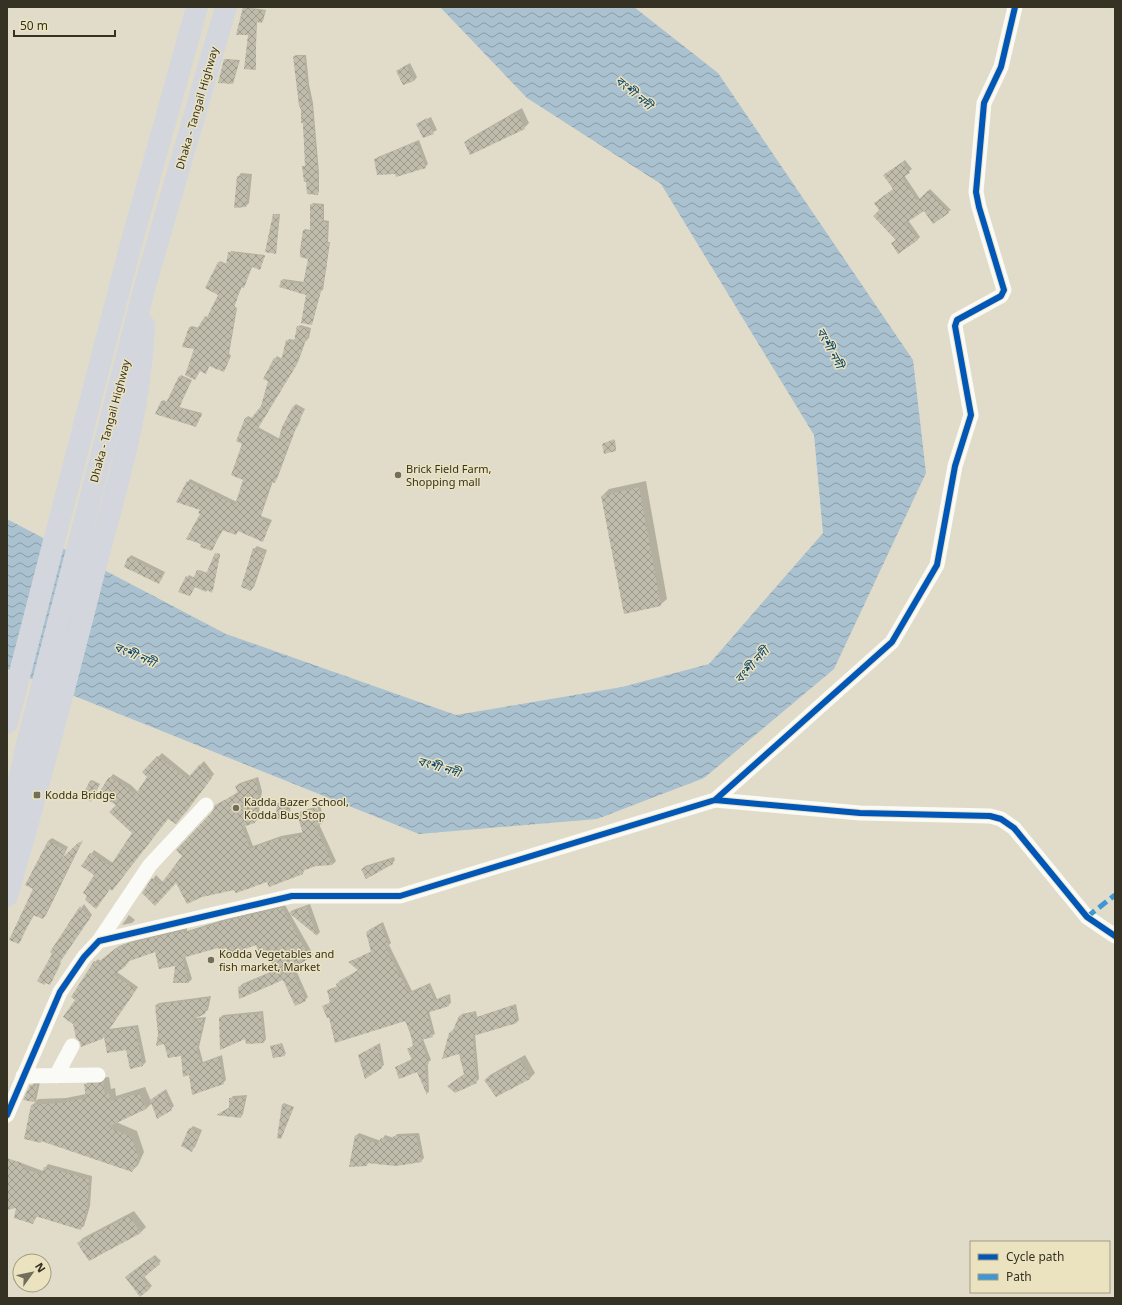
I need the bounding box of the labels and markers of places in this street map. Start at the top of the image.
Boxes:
place label: Brick Field Farm, Shopping mall [406,463,491,490]
marker: Brick Field Farm, Shopping mall [393,470,403,480]
place label: Kodda Bridge [45,789,115,803]
marker: Kodda Bridge [32,790,42,800]
place label: Kadda Bazer School, Kodda Bus Stop [244,796,349,823]
marker: Kadda Bazer School, Kodda Bus Stop [231,803,241,813]
place label: Kodda Vegetables and fish market, Market [219,948,334,975]
marker: Kodda Vegetables and fish market, Market [206,955,216,965]

